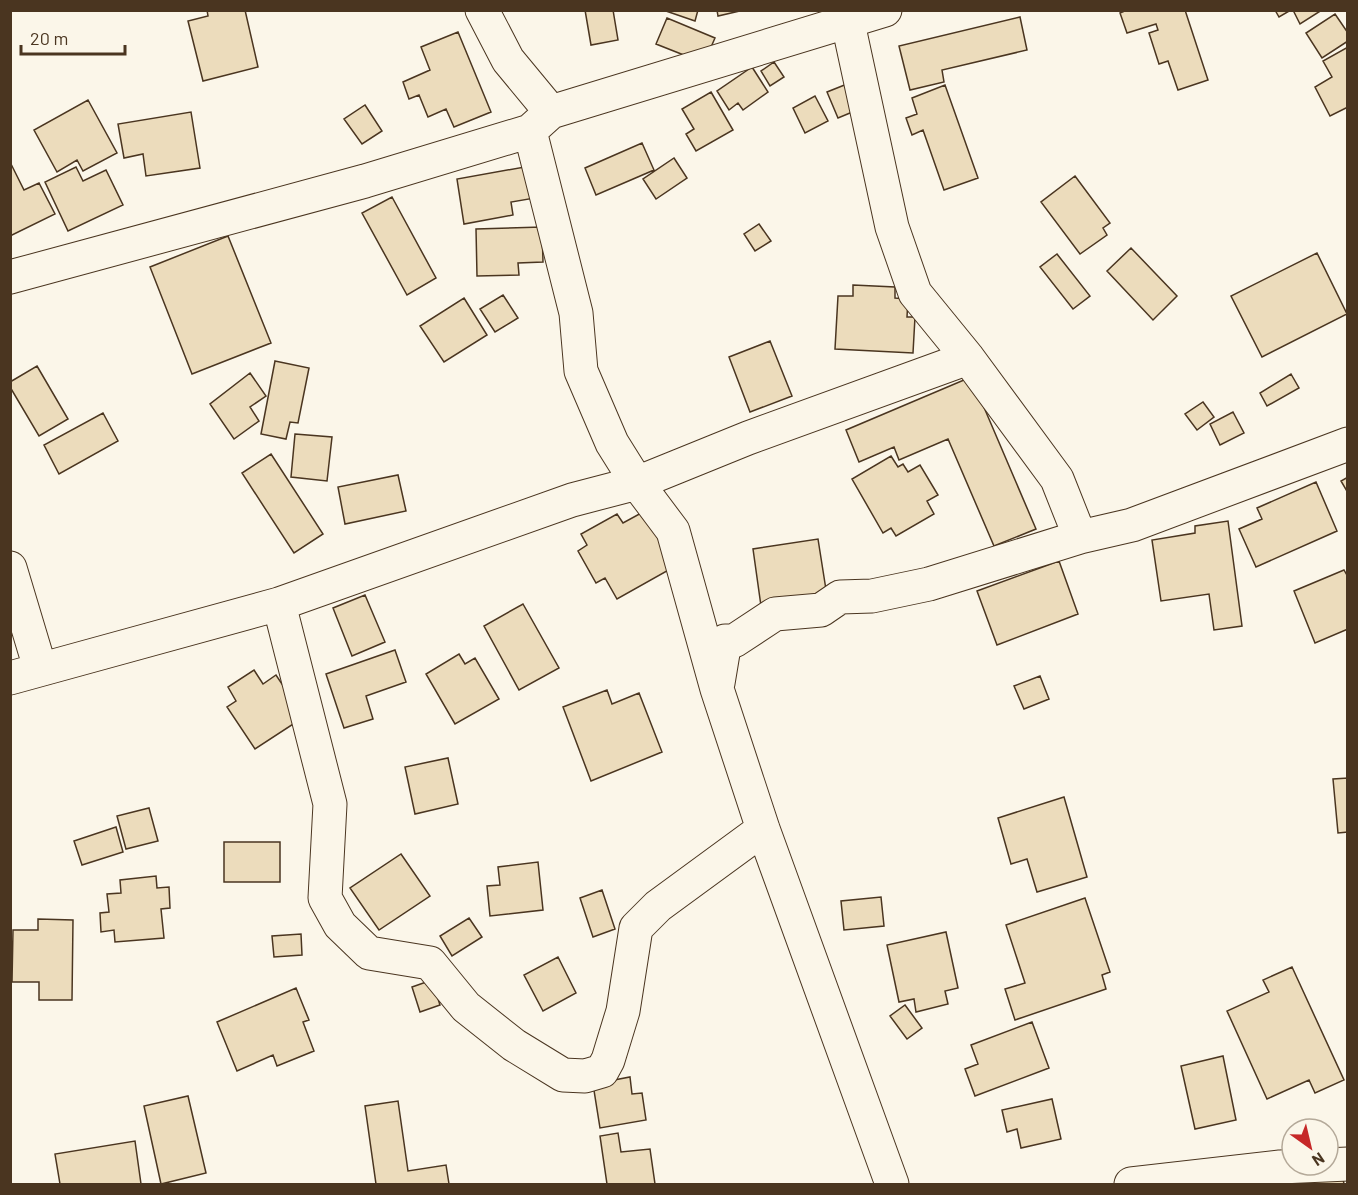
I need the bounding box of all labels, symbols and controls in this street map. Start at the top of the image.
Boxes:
scale bar [21,18,124,56]
text: 20 m [30,27,68,49]
north arrow [1280,1117,1340,1177]
text: N [1309,1149,1328,1171]

